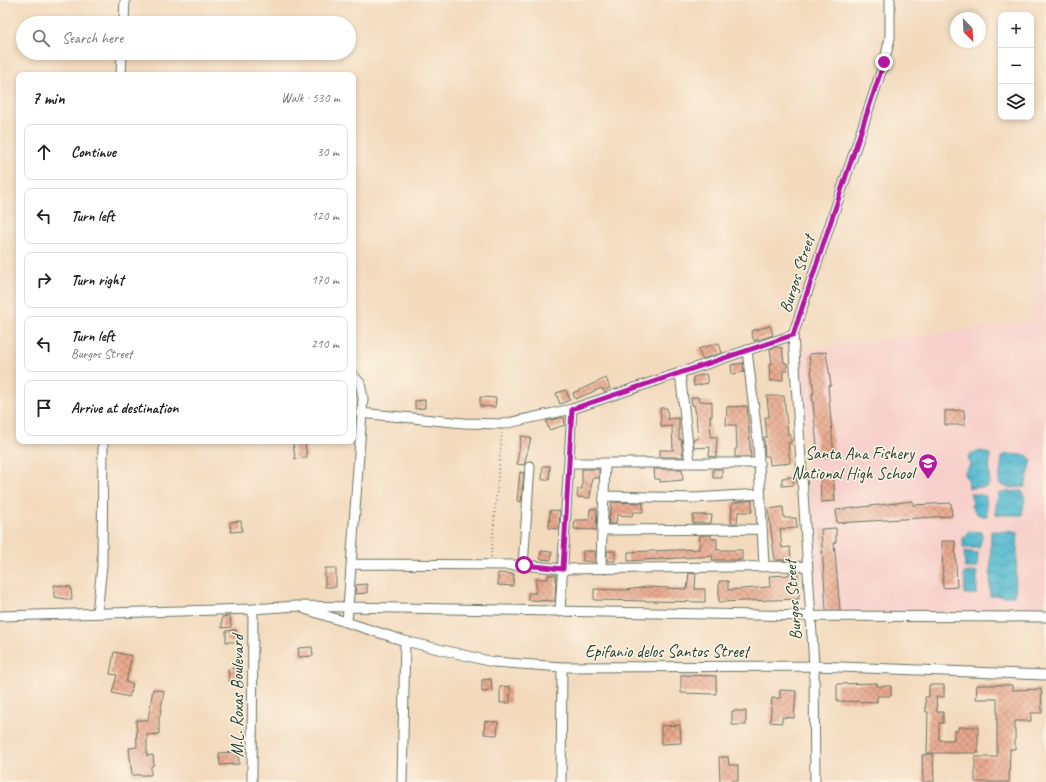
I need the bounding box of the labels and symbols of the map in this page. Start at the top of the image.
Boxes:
north arrow [950,12,986,48]
route end [875,53,893,71]
street label: Burgos Street [775,230,820,315]
place label: Santa Ana Fishery National High School [792,443,917,484]
school or university icon: Santa Ana Fishery National High School [917,452,939,480]
route start [515,556,533,574]
street label: Burgos Street [780,557,806,641]
street label: M.L. Roxas Boulevard [227,632,248,757]
street label: Epifanio delos Santos Street [585,641,751,662]

